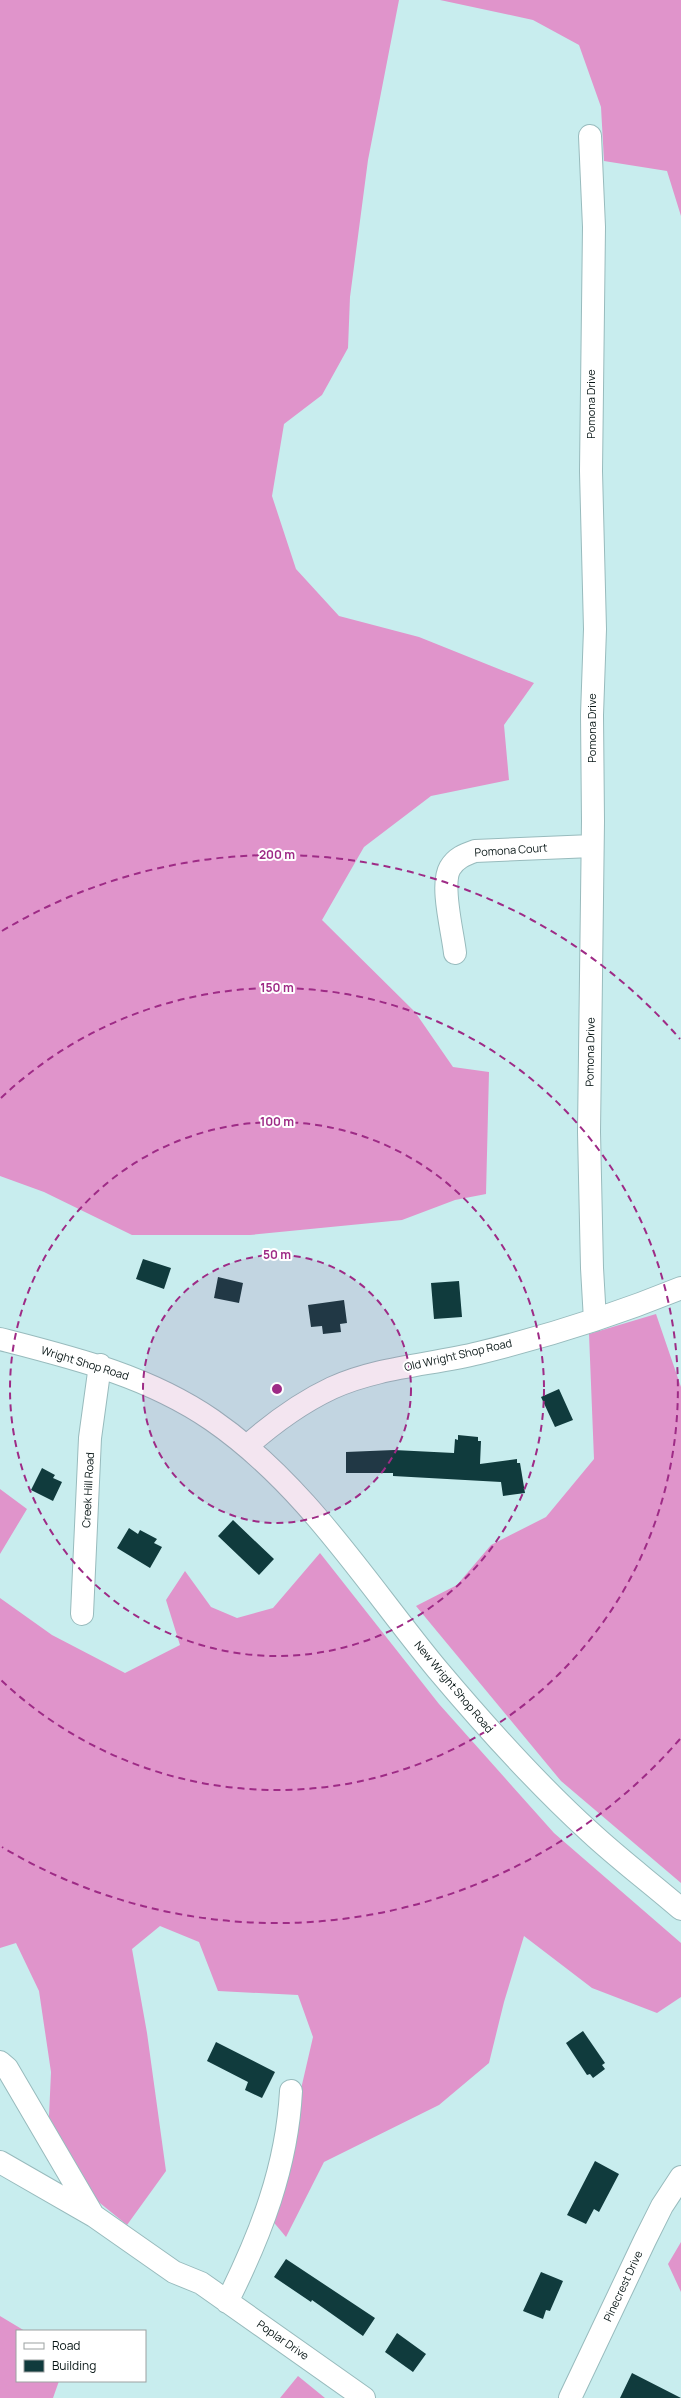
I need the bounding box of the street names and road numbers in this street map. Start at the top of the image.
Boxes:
street label: Pomona Drive [583,369,598,439]
street label: Pomona Drive [584,693,599,763]
street label: Pomona Court [474,839,548,860]
street label: Pomona Drive [581,1017,598,1087]
street label: Old Wright Shop Road [402,1335,513,1374]
street label: Wright Shop Road [39,1342,131,1383]
street label: Creek Hill Road [78,1452,97,1528]
street label: New Wright Shop Road [412,1638,497,1736]
street label: Pinecrest Drive [600,2247,646,2324]
street label: Poplar Drive [254,2316,313,2363]

